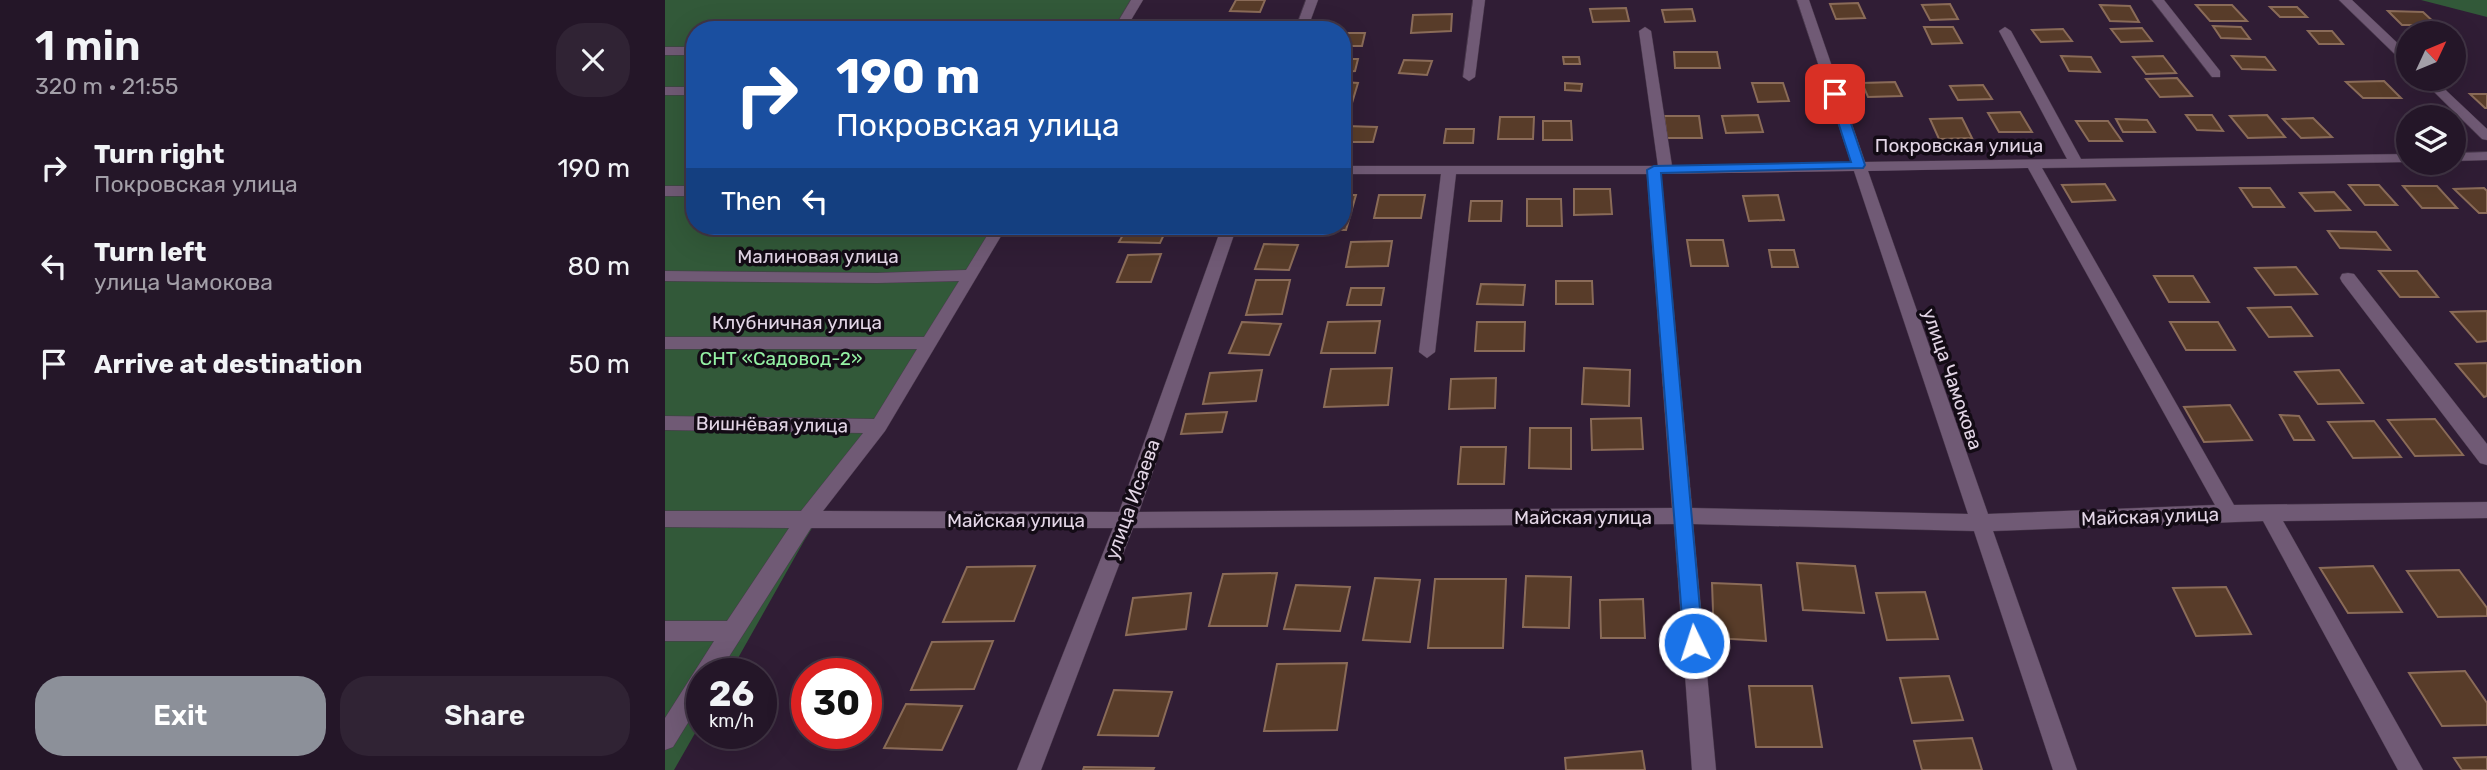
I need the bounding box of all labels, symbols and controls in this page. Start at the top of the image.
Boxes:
text: 1 min [35,21,141,71]
north arrow [2396,21,2466,91]
map controls [2396,21,2466,175]
button: close [556,23,630,97]
text: 190 m [836,47,980,105]
icon: right [721,49,812,140]
pin [1805,64,1865,124]
text: 320 m · 21:55 [35,72,178,100]
icon: arrive [1816,75,1854,113]
button: layers [2396,105,2466,175]
text: Покровская улица [836,106,1120,144]
street label: Покровская улица [1875,134,2043,157]
text: Turn right [94,139,224,170]
icon: right [35,149,73,187]
text: 190 m [557,153,630,184]
text: Покровская улица [94,170,298,198]
icon: left [796,182,834,220]
text: Then [721,186,782,217]
text: Turn left [94,237,206,268]
street label: Малиновая улица [737,245,899,268]
icon: left [35,247,73,285]
text: 80 m [567,251,630,282]
text: улица Чамокова [94,268,273,296]
street label: улица Чамокова [1918,306,1987,453]
street label: Клубничная улица [712,311,882,334]
icon: arrive [35,345,73,383]
park label: СНТ «Садовод-2» [700,347,863,370]
text: Arrive at destination [94,349,362,380]
text: 50 m [569,349,630,380]
street label: Вишнёвая улица [696,412,848,437]
street label: улица Исаева [1100,436,1165,562]
street label: Майская улица [2081,503,2219,530]
street label: Майская улица [1514,506,1652,529]
street label: Майская улица [947,509,1085,532]
position arrow [1657,606,1731,680]
speed limit sign: 30 [791,658,882,749]
text: 26 [709,673,754,715]
button: Exit [35,676,326,756]
button: Share [340,676,630,756]
text: km/h [709,710,754,732]

